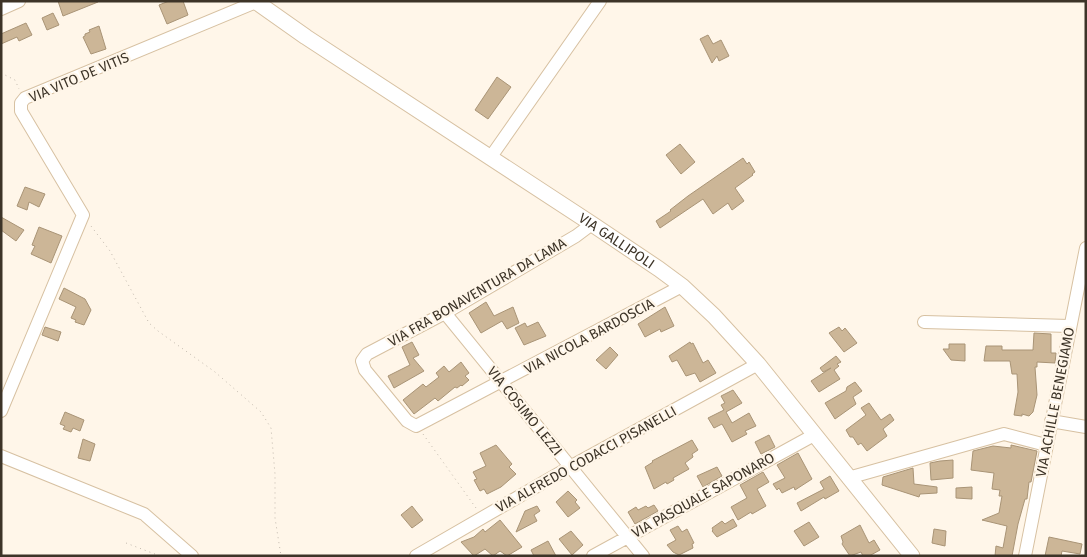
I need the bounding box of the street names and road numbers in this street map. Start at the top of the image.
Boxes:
street label: VIA VITO DE VITIS [27,49,132,106]
street label: VIA GALLIPOLI [575,210,658,273]
street label: VIA FRA BONAVENTURA DA LAMA [385,234,569,350]
street label: VIA NICOLA BARDOSCIA [521,295,657,378]
street label: VIA ACHILLE BENEGIAMO [1033,326,1078,479]
street label: VIA COSIMO LEZZI [483,363,566,459]
street label: VIA ALFREDO CODACCI PISANELLI [493,403,680,516]
street label: VIA PASQUALE SAPONARO [629,449,778,542]

